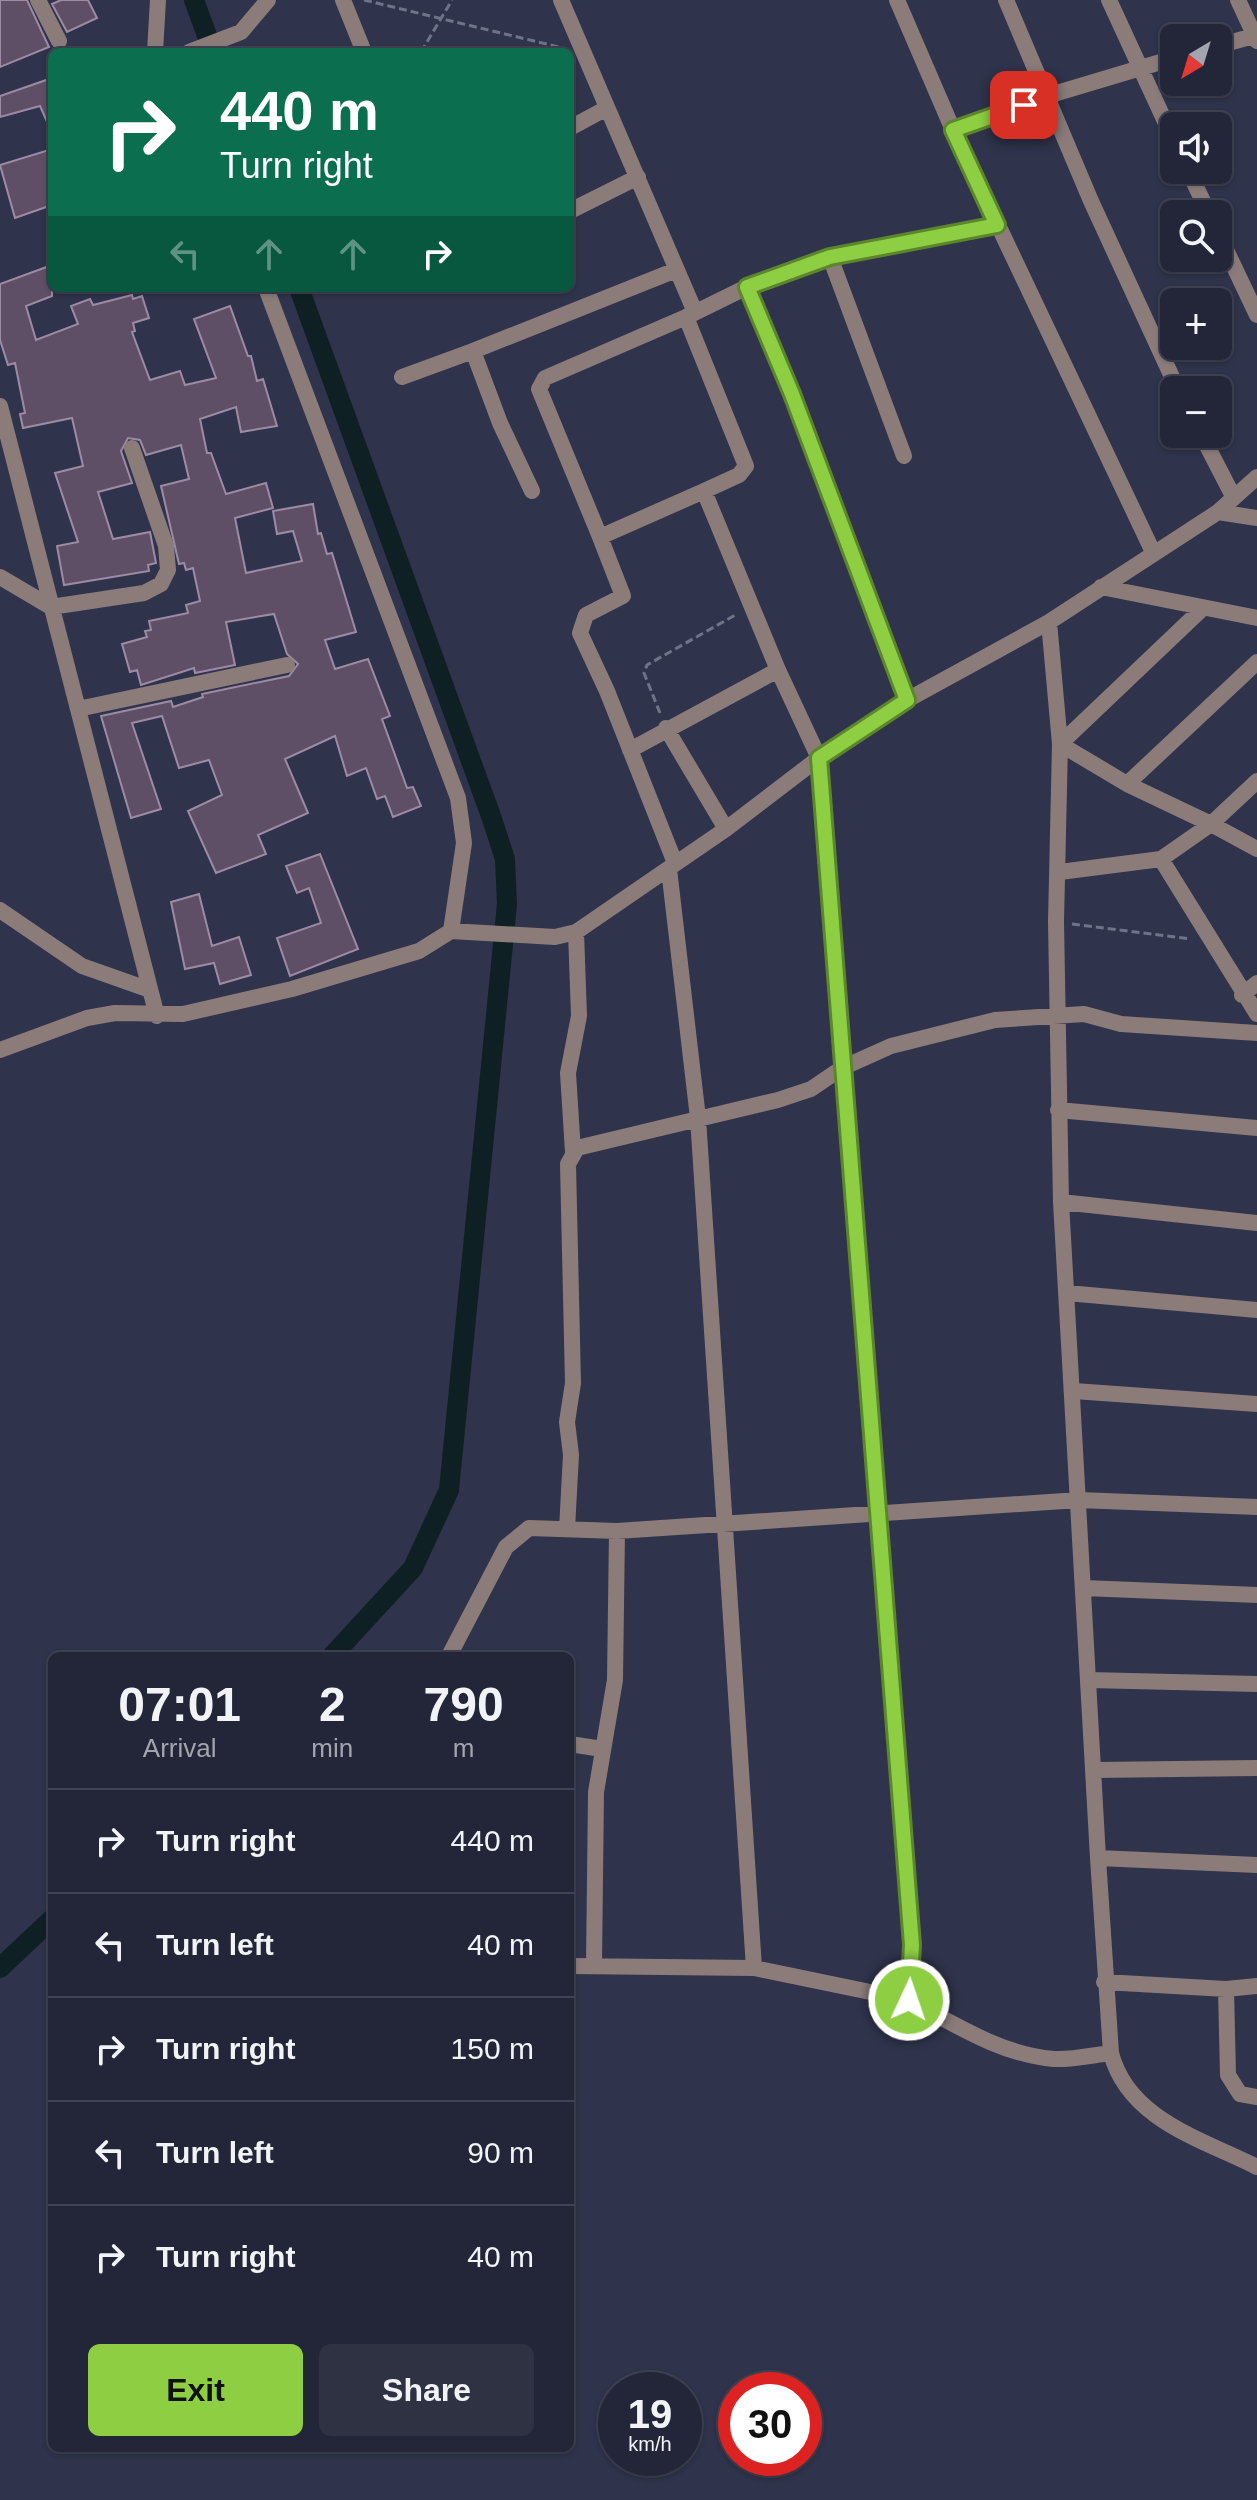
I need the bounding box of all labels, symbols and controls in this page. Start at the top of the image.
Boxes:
north arrow [1160,24,1232,96]
map controls [1160,24,1232,448]
pin [990,71,1058,139]
text: 440 m [220,79,379,142]
icon: right [88,80,192,184]
icon: arrive [1002,83,1046,127]
button: sound [1160,112,1232,184]
text: Turn right [220,145,373,186]
button: search [1160,200,1232,272]
icon: left [163,232,207,276]
icon: ahead [247,232,291,276]
icon: ahead [331,232,375,276]
icon: right [415,232,459,276]
button: + [1160,288,1232,360]
button: − [1160,376,1232,448]
text: 07:01 [118,1678,241,1731]
text: 2 [319,1678,346,1731]
text: 790 [424,1678,504,1731]
text: Arrival [143,1733,217,1763]
text: min [311,1733,353,1763]
text: m [453,1733,474,1763]
icon: right [88,1819,132,1863]
text: Turn right [156,1824,295,1857]
text: 440 m [451,1824,534,1857]
icon: left [88,1923,132,1967]
text: Turn left [156,1928,274,1961]
text: 40 m [467,1928,534,1961]
position arrow [867,1958,951,2042]
icon: right [88,2027,132,2071]
text: Turn right [156,2032,295,2065]
text: 150 m [451,2032,534,2065]
icon: left [88,2131,132,2175]
text: Turn left [156,2136,274,2169]
text: 90 m [467,2136,534,2169]
icon: right [88,2235,132,2279]
text: Turn right [156,2240,295,2273]
text: 40 m [467,2240,534,2273]
button: Exit [88,2344,303,2436]
button: Share [319,2344,534,2436]
speed limit sign: 30 [718,2372,822,2476]
text: 19 [628,2392,672,2436]
text: km/h [628,2433,672,2455]

